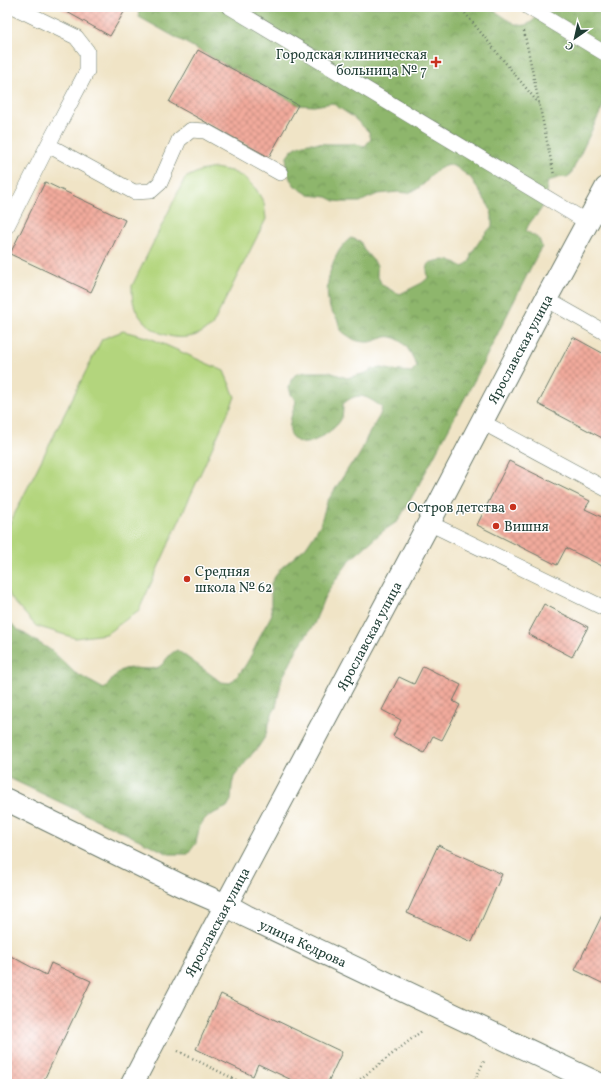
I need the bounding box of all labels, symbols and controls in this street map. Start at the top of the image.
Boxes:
north arrow [555,18,595,58]
text: С [563,37,577,53]
place label: Городская клиническая больница № 7 [276,46,427,81]
marker: Городская клиническая больница № 7 [430,56,442,68]
street label: Ярославская улица [484,291,558,408]
place label: Остров детства [407,499,505,518]
marker: Остров детства [508,502,518,512]
place label: Вишня [504,518,549,537]
marker: Вишня [491,521,501,531]
place label: Средняя школа № 62 [195,563,273,598]
marker: Средняя школа № 62 [182,574,192,584]
street label: Ярославская улица [333,578,407,695]
street label: Ярославская улица [181,864,255,981]
street label: улица Кедрова [255,916,349,973]

